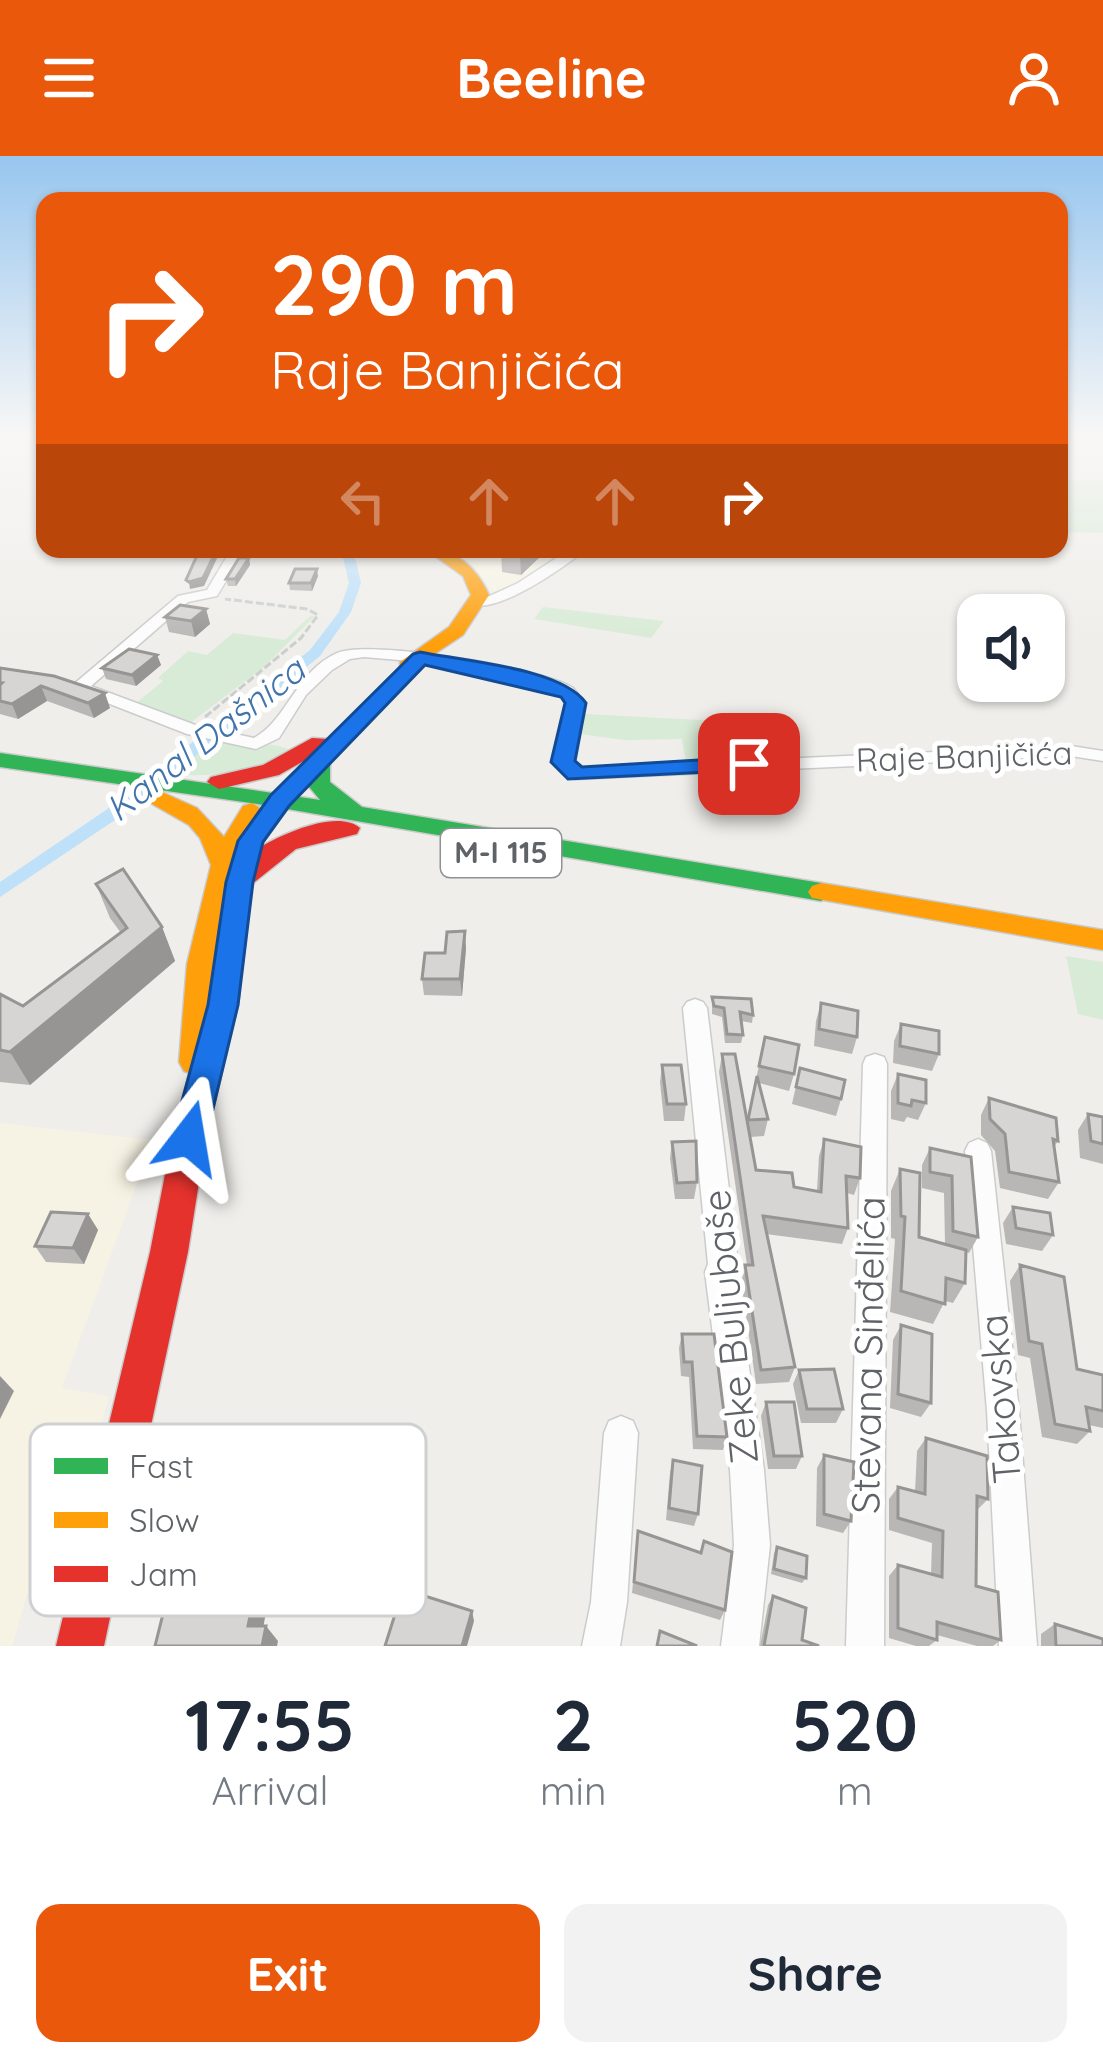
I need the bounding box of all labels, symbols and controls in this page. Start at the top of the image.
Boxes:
text: Beeline [456,44,647,112]
icon: menu [36,45,102,111]
icon: person [1001,45,1067,111]
text: 290 m [270,231,518,336]
icon: right [72,240,228,396]
text: Raje Banjičića [270,335,624,403]
icon: left [330,468,396,534]
icon: ahead [456,468,522,534]
icon: ahead [582,468,648,534]
icon: right [708,468,774,534]
map controls [957,594,1065,702]
button: sound [957,594,1065,702]
water label: Kanal Dašnica [96,646,315,830]
pin [698,713,800,815]
icon: arrive [716,731,782,797]
street label: Raje Banjičića [855,731,1073,780]
road number: M-I 115 [441,829,561,877]
position arrow [126,1075,252,1201]
street label: Zeke Buljubaše [691,1187,768,1467]
street label: Stevana Sinđelića [840,1196,895,1514]
street label: Takovska [968,1312,1031,1486]
legend [30,1424,426,1616]
text: Fast [129,1445,194,1486]
text: Slow [129,1499,200,1540]
text: Jam [129,1553,198,1594]
text: 17:55 [185,1679,355,1769]
text: 2 [553,1679,594,1769]
text: 520 [791,1679,918,1769]
text: Arrival [212,1766,328,1815]
text: min [540,1766,606,1815]
text: m [837,1766,872,1815]
button: Exit [36,1904,540,2042]
button: Share [564,1904,1067,2042]

